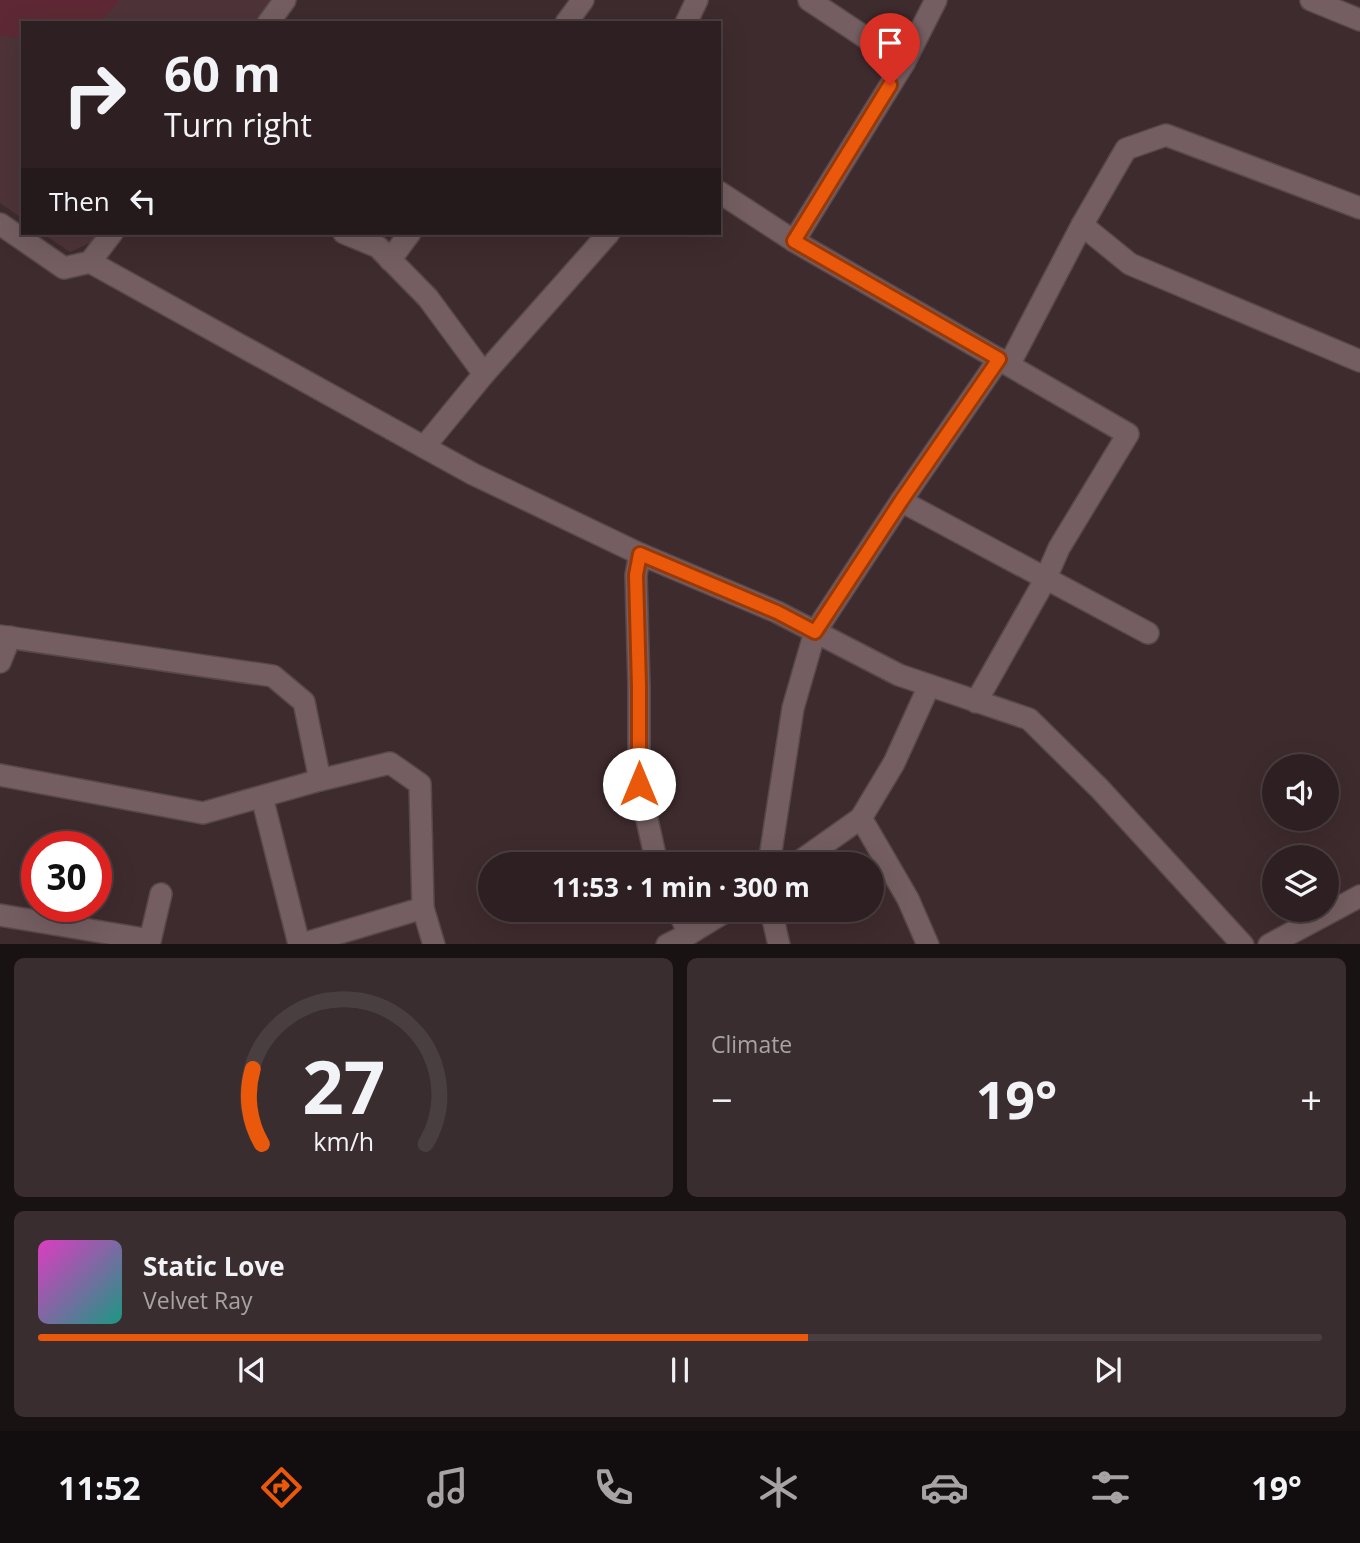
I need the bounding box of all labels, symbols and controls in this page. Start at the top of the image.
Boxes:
pin [860,13,920,85]
icon: arrive [871,24,909,62]
text: 60 m [164,40,281,106]
icon: right [49,49,140,140]
text: Turn right [164,103,312,146]
icon: left [124,182,162,220]
text: Then [49,183,110,219]
position arrow [602,747,676,821]
map controls [1262,754,1339,922]
button: sound [1262,754,1339,831]
speed limit sign: 30 [21,831,112,922]
button: layers [1262,845,1339,922]
text: 11:53 · 1 min · 300 m [552,869,810,905]
text: Climate [711,1028,792,1060]
text: 27 [302,1036,385,1135]
text: 19° [976,1063,1057,1134]
text: − [711,1073,733,1125]
text: + [1300,1073,1322,1125]
text: km/h [313,1123,374,1157]
text: Static Love [143,1248,285,1284]
text: Velvet Ray [143,1284,253,1316]
icon: previous [233,1351,271,1389]
icon: pause [661,1351,699,1389]
icon: next [1089,1351,1127,1389]
icon: directions [257,1463,306,1512]
icon: music [423,1463,472,1512]
icon: phone [589,1463,638,1512]
icon: climate [754,1463,803,1512]
icon: car [920,1463,969,1512]
icon: filters [1086,1463,1135,1512]
text: 11:52 [58,1466,141,1509]
text: 19° [1251,1466,1302,1509]

